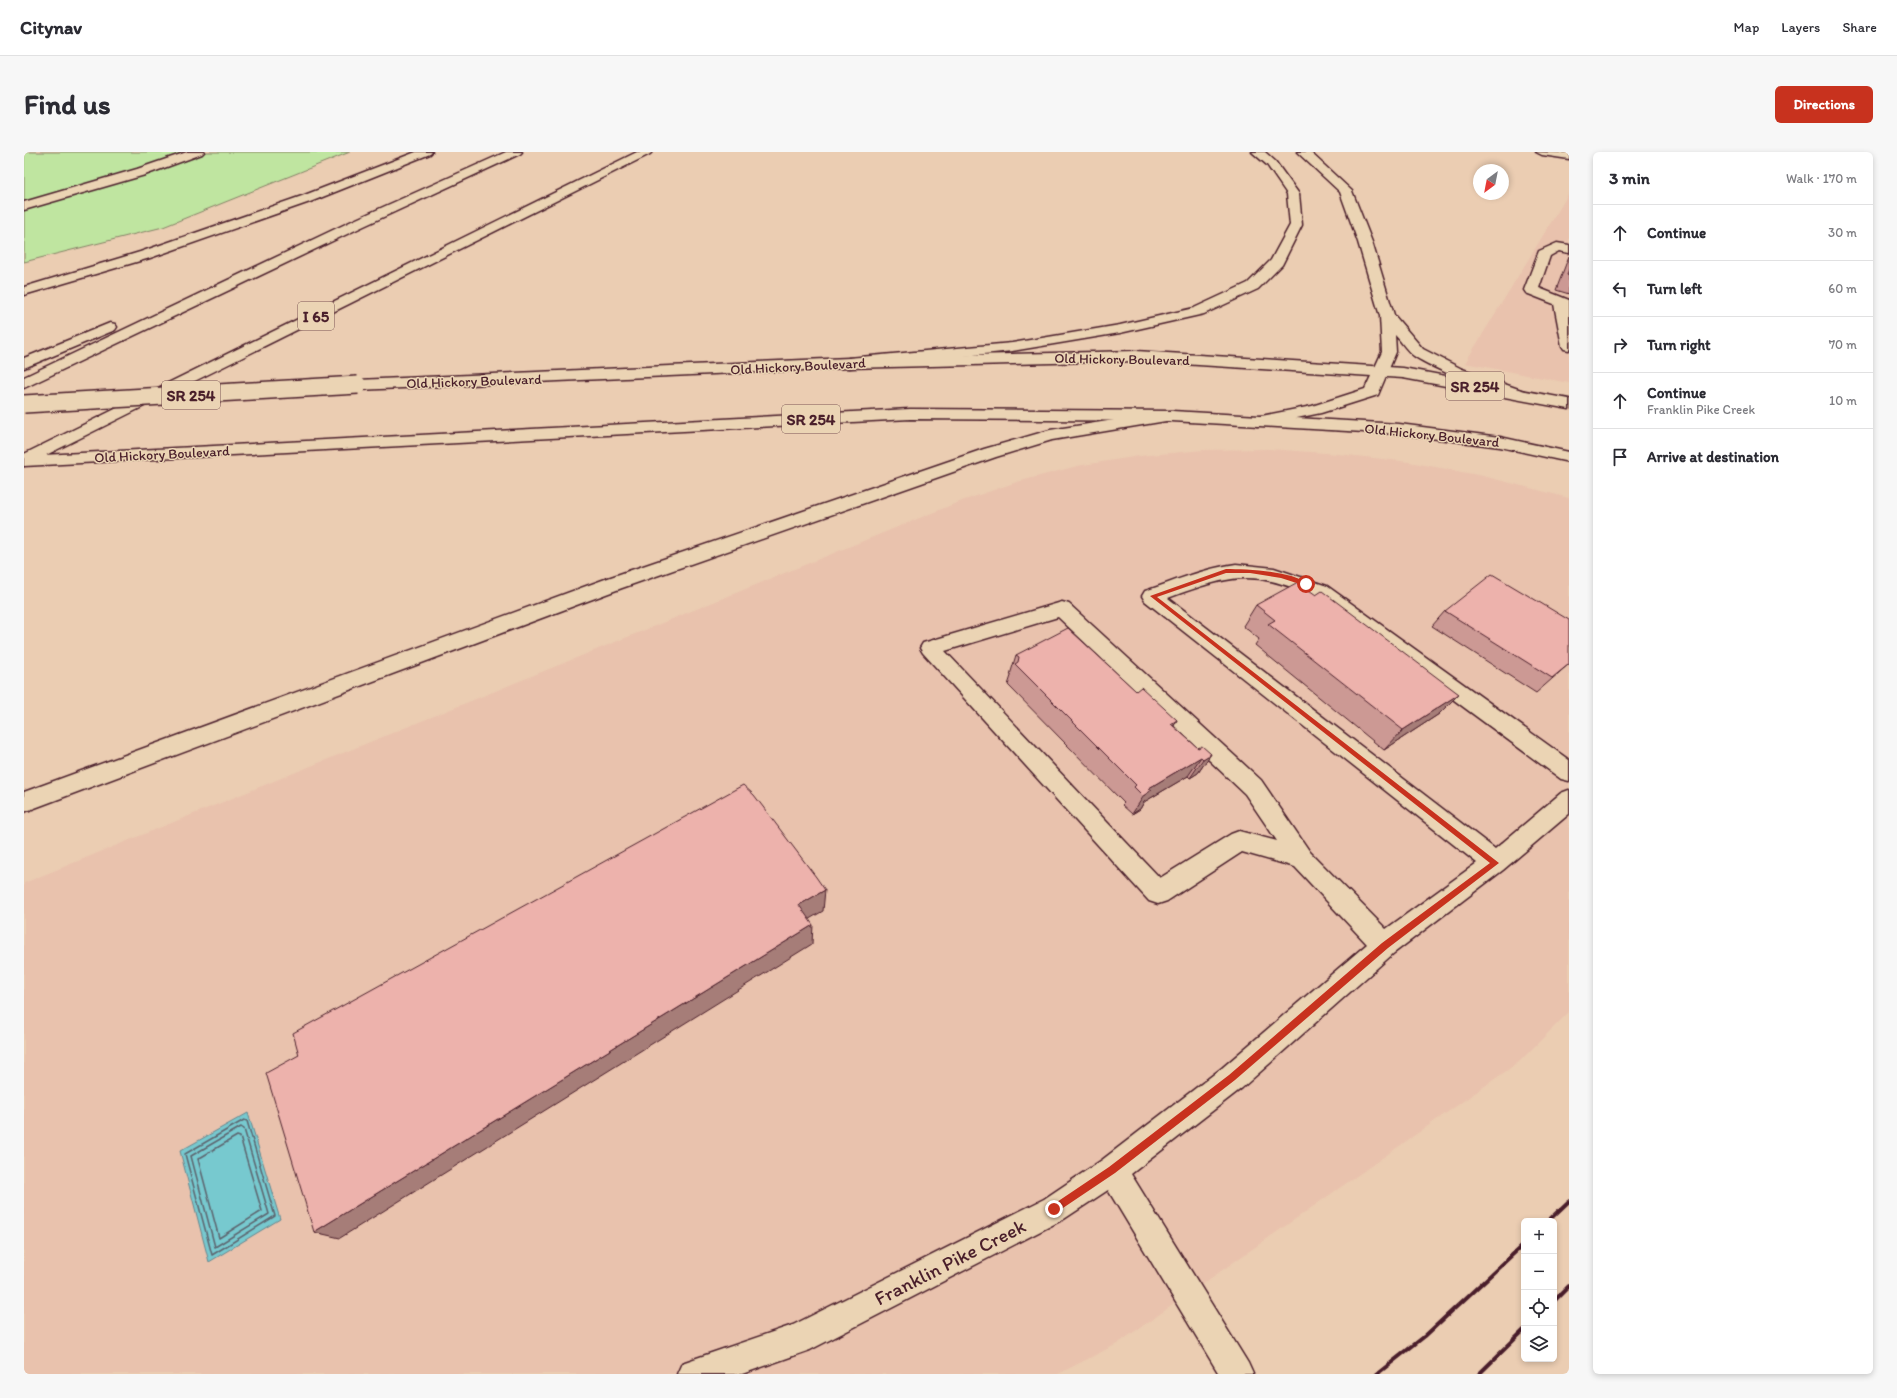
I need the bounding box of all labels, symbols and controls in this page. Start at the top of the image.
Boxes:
text: Citynav [20,16,82,39]
text: Map [1734,19,1759,36]
text: Layers [1781,19,1820,36]
text: Share [1842,19,1877,36]
button: Directions [1775,86,1873,123]
text: Find us [24,87,111,121]
north arrow [1473,164,1509,200]
text: 3 min [1609,168,1650,188]
text: Walk · 170 m [1786,171,1857,186]
icon: ahead [1609,222,1631,244]
text: Continue [1647,224,1706,242]
text: 30 m [1828,225,1857,240]
icon: left [1609,278,1631,300]
text: Turn left [1647,280,1702,298]
text: 60 m [1828,281,1857,296]
road number: I 65 [298,302,334,330]
icon: right [1609,334,1631,356]
text: Turn right [1647,336,1711,354]
text: 70 m [1829,337,1857,352]
street label: Old Hickory Boulevard [1054,350,1190,369]
street label: Old Hickory Boulevard [730,354,866,379]
street label: Old Hickory Boulevard [406,371,542,392]
road number: SR 254 [1446,372,1504,400]
road number: SR 254 [162,381,220,409]
text: Continue [1647,384,1706,402]
icon: ahead [1609,390,1631,412]
text: 10 m [1829,393,1857,408]
text: Franklin Pike Creek [1647,402,1755,417]
road number: SR 254 [782,405,840,433]
street label: Old Hickory Boulevard [1364,420,1500,451]
street label: Old Hickory Boulevard [94,442,230,467]
icon: arrive [1609,446,1631,468]
text: Arrive at destination [1647,448,1779,466]
route start [1297,575,1315,593]
route end [1045,1200,1063,1218]
street label: Franklin Pike Creek [870,1214,1030,1310]
map controls [1521,1218,1557,1362]
button: + [1521,1218,1557,1254]
button: − [1521,1254,1557,1290]
button: locate [1521,1290,1557,1326]
button: layers [1521,1326,1557,1362]

